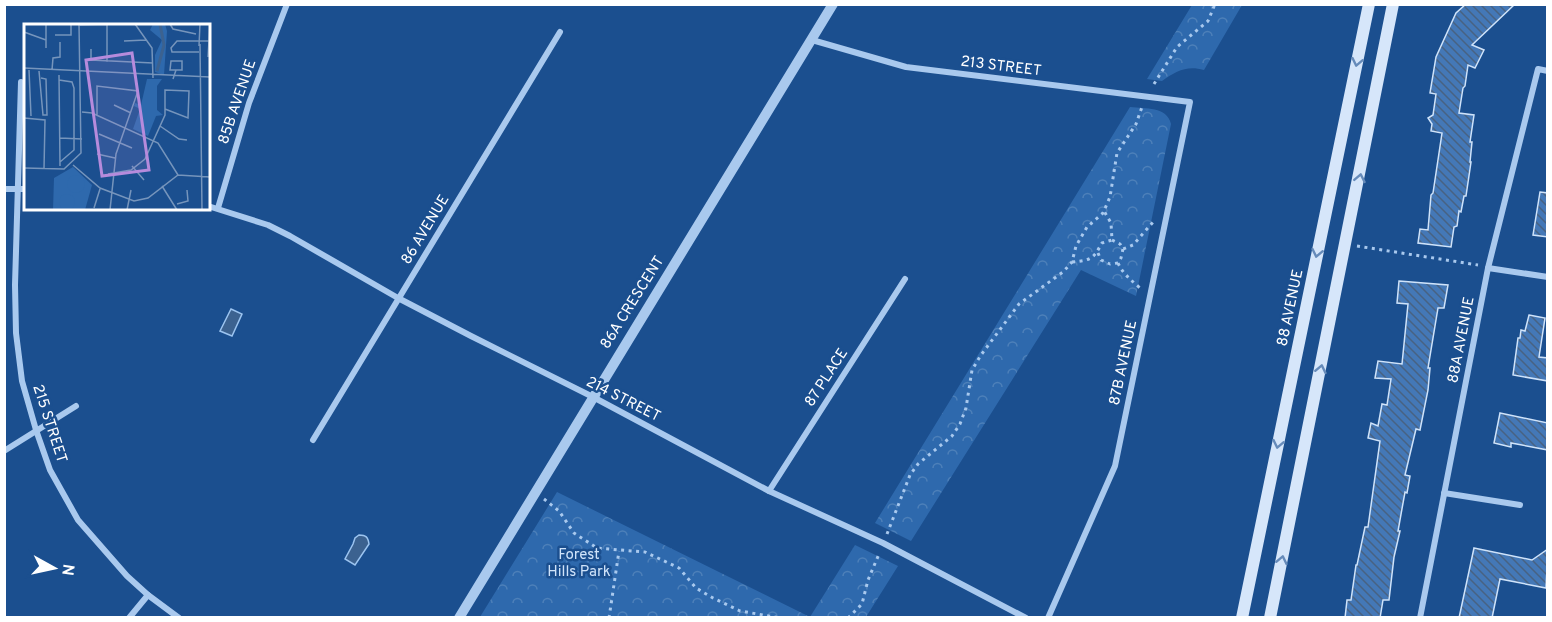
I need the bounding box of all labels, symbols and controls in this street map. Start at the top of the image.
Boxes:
inset map [24,24,210,210]
street label: 213 STREET [959,53,1043,81]
street label: 85B AVENUE [215,57,261,147]
one-way arrow [1351,57,1364,67]
one-way arrow [1353,173,1366,183]
street label: 86 AVENUE [398,192,454,268]
one-way arrow [1312,247,1325,257]
street label: 86A CRESCENT [597,253,669,353]
street label: 88 AVENUE [1274,268,1308,348]
street label: 88A AVENUE [1444,295,1480,385]
street label: 87B AVENUE [1106,319,1142,407]
street label: 87 PLACE [801,345,853,411]
one-way arrow [1314,364,1327,374]
street label: 214 STREET [582,373,664,427]
street label: 215 STREET [27,382,71,466]
one-way arrow [1272,438,1285,448]
north arrow [24,538,84,598]
park label: Forest Hills Park [547,546,611,582]
one-way arrow [1275,555,1288,565]
text: N [56,563,78,577]

